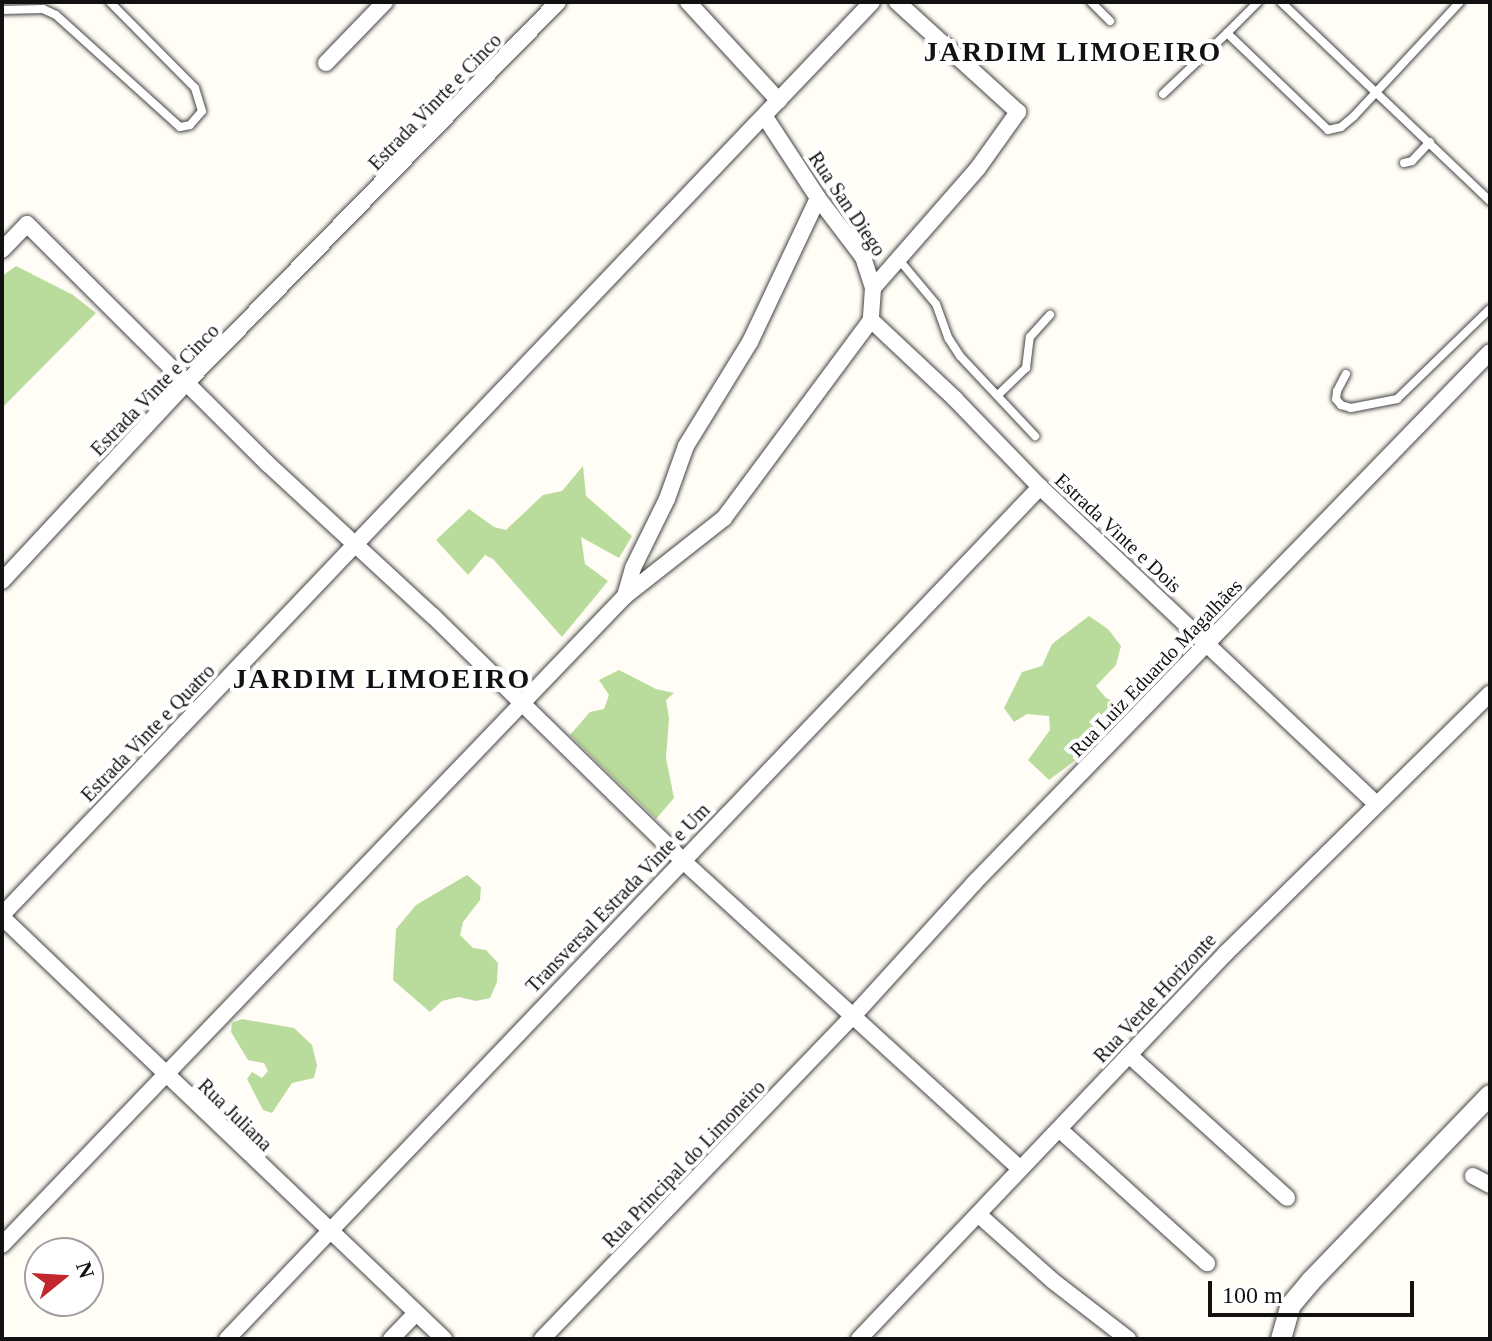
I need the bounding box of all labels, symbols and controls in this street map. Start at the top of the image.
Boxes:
street label: Estrada Vinrte e Cinco [363,28,507,176]
district label: JARDIM LIMOEIRO [924,35,1222,69]
street label: Rua San Diego [803,147,891,261]
street label: Estrada Vinte e Cinco [86,319,224,461]
street label: Estrada Vinte e Dois [1050,468,1186,598]
street label: Rua Luiz Eduardo Magalhães [1065,574,1247,762]
street label: Estrada Vinte e Quatro [76,659,220,807]
district label: JARDIM LIMOEIRO [233,662,531,696]
street label: Transversal Estrada Vinte e Um [521,798,715,998]
street label: Rua Verde Horizonte [1089,928,1221,1068]
street label: Rua Juliana [193,1074,277,1156]
street label: Rua Principal do Limoneiro [598,1075,770,1253]
north arrow [24,1237,104,1317]
text: N [71,1259,100,1281]
scale bar [1212,1265,1418,1315]
text: 100 m [1222,1282,1283,1308]

